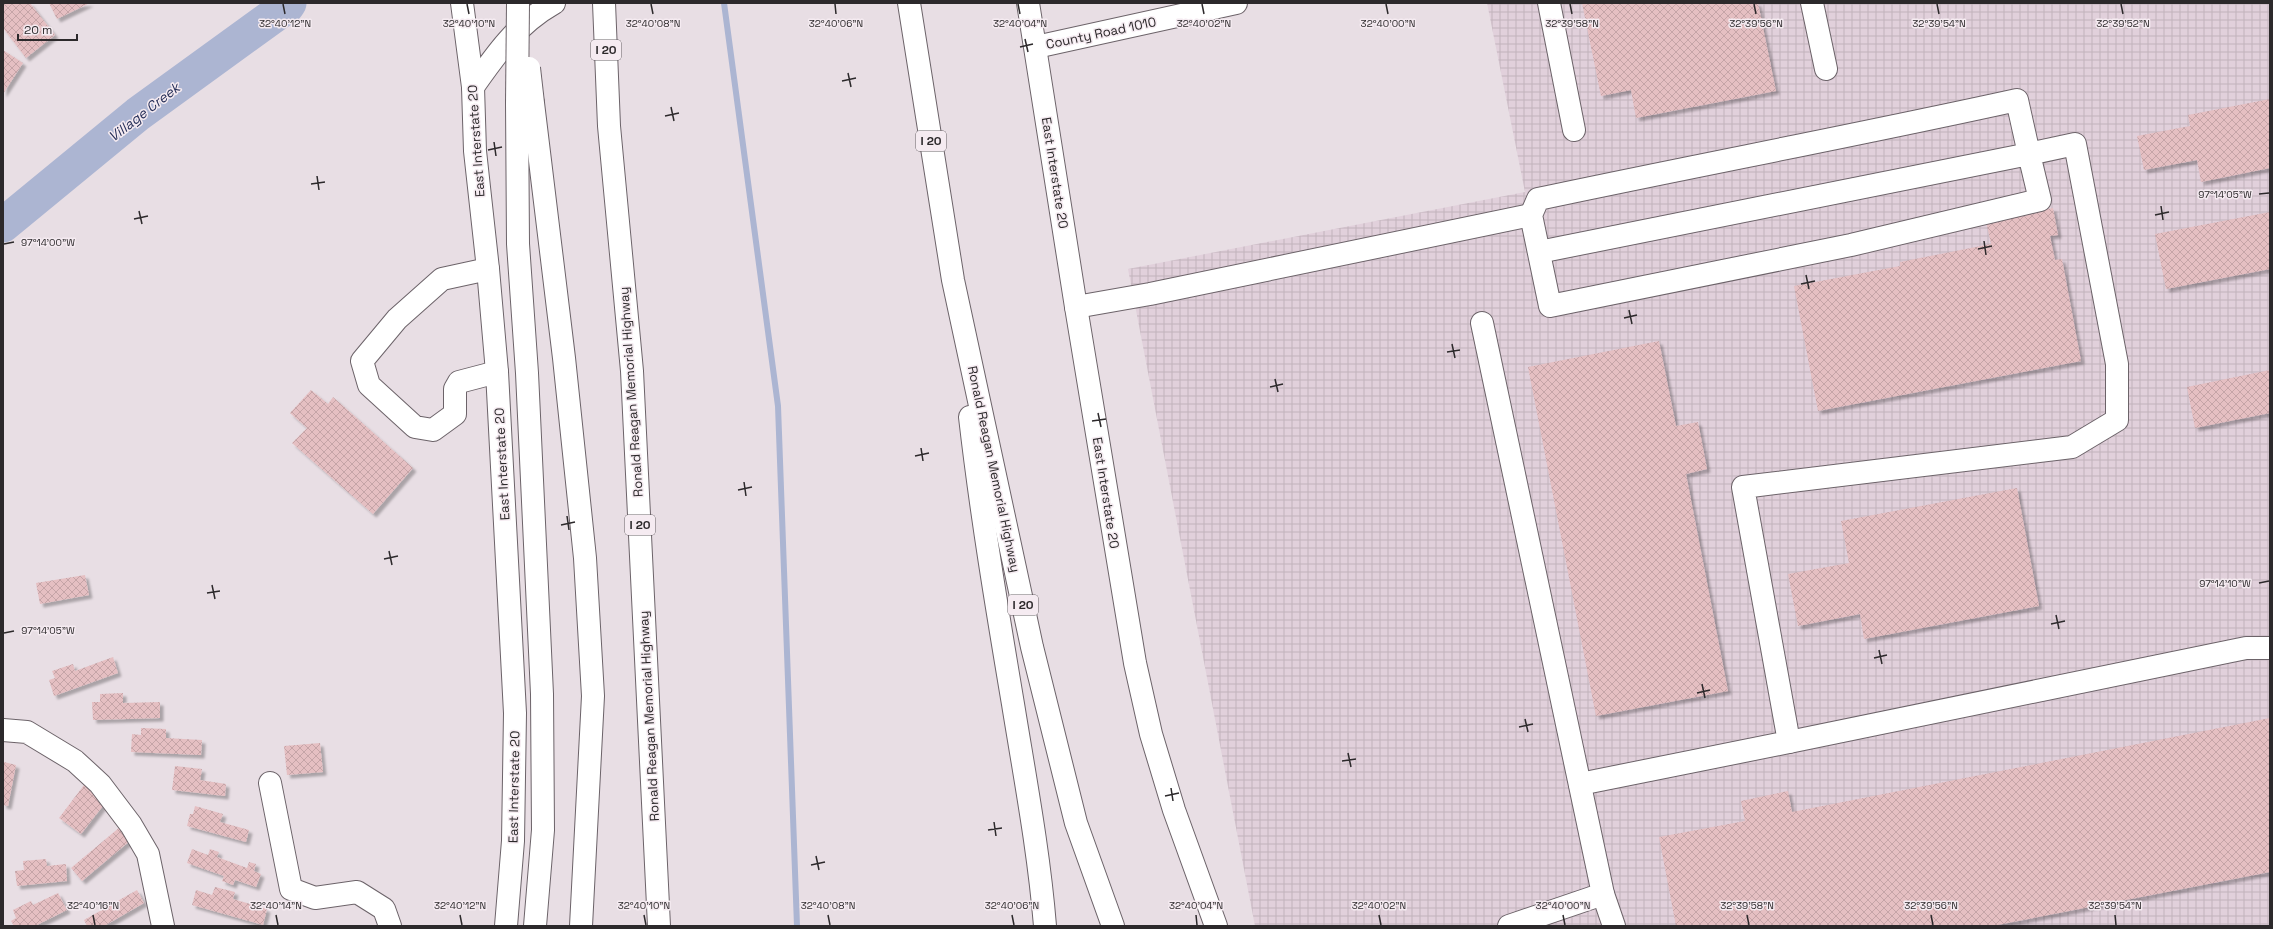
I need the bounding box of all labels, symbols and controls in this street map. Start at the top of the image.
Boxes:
street label: County Road 1010 [1044,13,1158,53]
scale bar [18,16,77,42]
text: 32°40'12"N [259,17,311,30]
text: 32°40'10"N [443,17,495,30]
text: 32°40'08"N [626,17,680,30]
text: 32°40'06"N [809,17,863,30]
text: 32°40'04"N [993,17,1047,30]
text: 32°40'02"N [1177,17,1231,30]
text: 32°40'00"N [1361,17,1415,30]
text: 32°39'58"N [1545,17,1599,30]
text: 32°39'56"N [1729,17,1783,30]
text: 32°39'54"N [1912,17,1966,30]
text: 32°39'52"N [2096,17,2150,30]
text: 20 m [24,22,52,38]
road number: I 20 [591,40,621,60]
water label: Village Creek [105,78,185,146]
street label: East Interstate 20 [464,84,488,198]
street label: East Interstate 20 [1038,116,1072,230]
road number: I 20 [916,131,946,151]
text: 97°14'05"W [2198,188,2252,201]
text: 97°14'00"W [21,236,75,249]
street label: Ronald Reagan Memorial Highway [615,286,647,498]
street label: Ronald Reagan Memorial Highway [964,364,1024,574]
street label: East Interstate 20 [491,407,513,521]
street label: East Interstate 20 [1089,436,1123,550]
road number: I 20 [625,515,655,535]
text: 97°14'10"W [2199,577,2251,590]
road number: I 20 [1008,595,1038,615]
street label: Ronald Reagan Memorial Highway [635,610,663,822]
text: 97°14'05"W [21,624,75,637]
street label: East Interstate 20 [505,731,523,843]
text: 32°40'16"N [67,899,119,912]
text: 32°40'14"N [250,899,302,912]
text: 32°40'12"N [434,899,486,912]
text: 32°40'10"N [618,899,670,912]
text: 32°40'08"N [801,899,855,912]
text: 32°40'06"N [985,899,1039,912]
text: 32°40'04"N [1169,899,1223,912]
text: 32°40'02"N [1352,899,1406,912]
text: 32°40'00"N [1536,899,1590,912]
text: 32°39'58"N [1720,899,1774,912]
text: 32°39'56"N [1904,899,1958,912]
text: 32°39'54"N [2088,899,2142,912]

